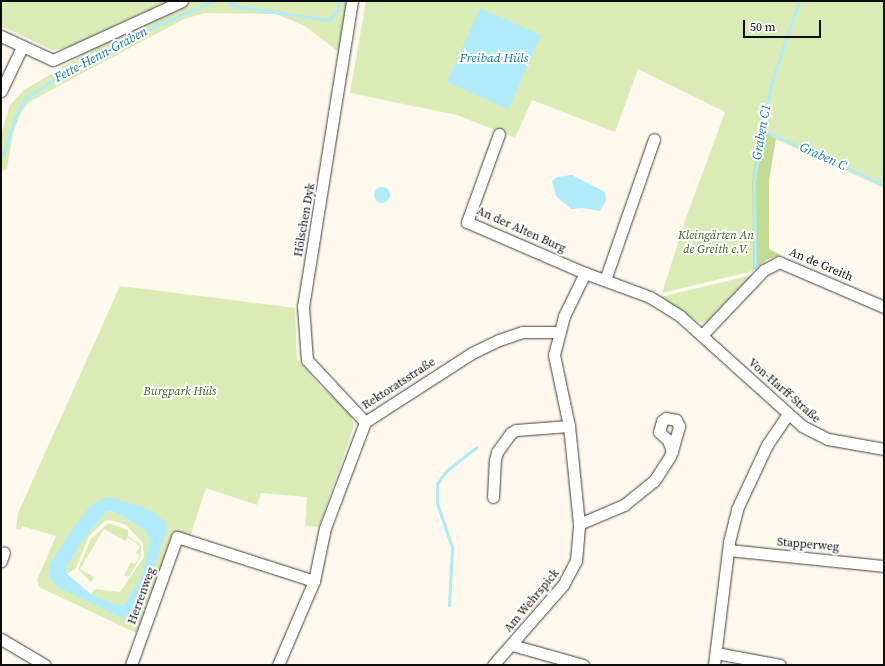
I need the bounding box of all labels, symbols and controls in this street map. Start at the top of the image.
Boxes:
scale bar [745,12,823,38]
text: 50 m [750,19,776,35]
water label: Fette-Henn-Graben [52,24,150,86]
water label: Freibad Hüls [460,50,528,66]
water label: Graben C1 [749,103,775,161]
water label: Graben C [797,140,849,174]
street label: Hölschen Dyk [291,182,319,258]
street label: An der Alten Burg [474,204,568,256]
park label: Kleingärten An de Greith e.V. [678,229,754,257]
street label: An de Greith [787,245,855,285]
street label: Rektoratsstraße [360,355,438,413]
street label: Von-Harff-Straße [745,356,823,426]
park label: Burgpark Hüls [144,385,216,399]
street label: Stapperweg [776,535,840,555]
street label: Herrenweg [125,566,159,626]
street label: Am Wehrspick [501,566,563,636]

